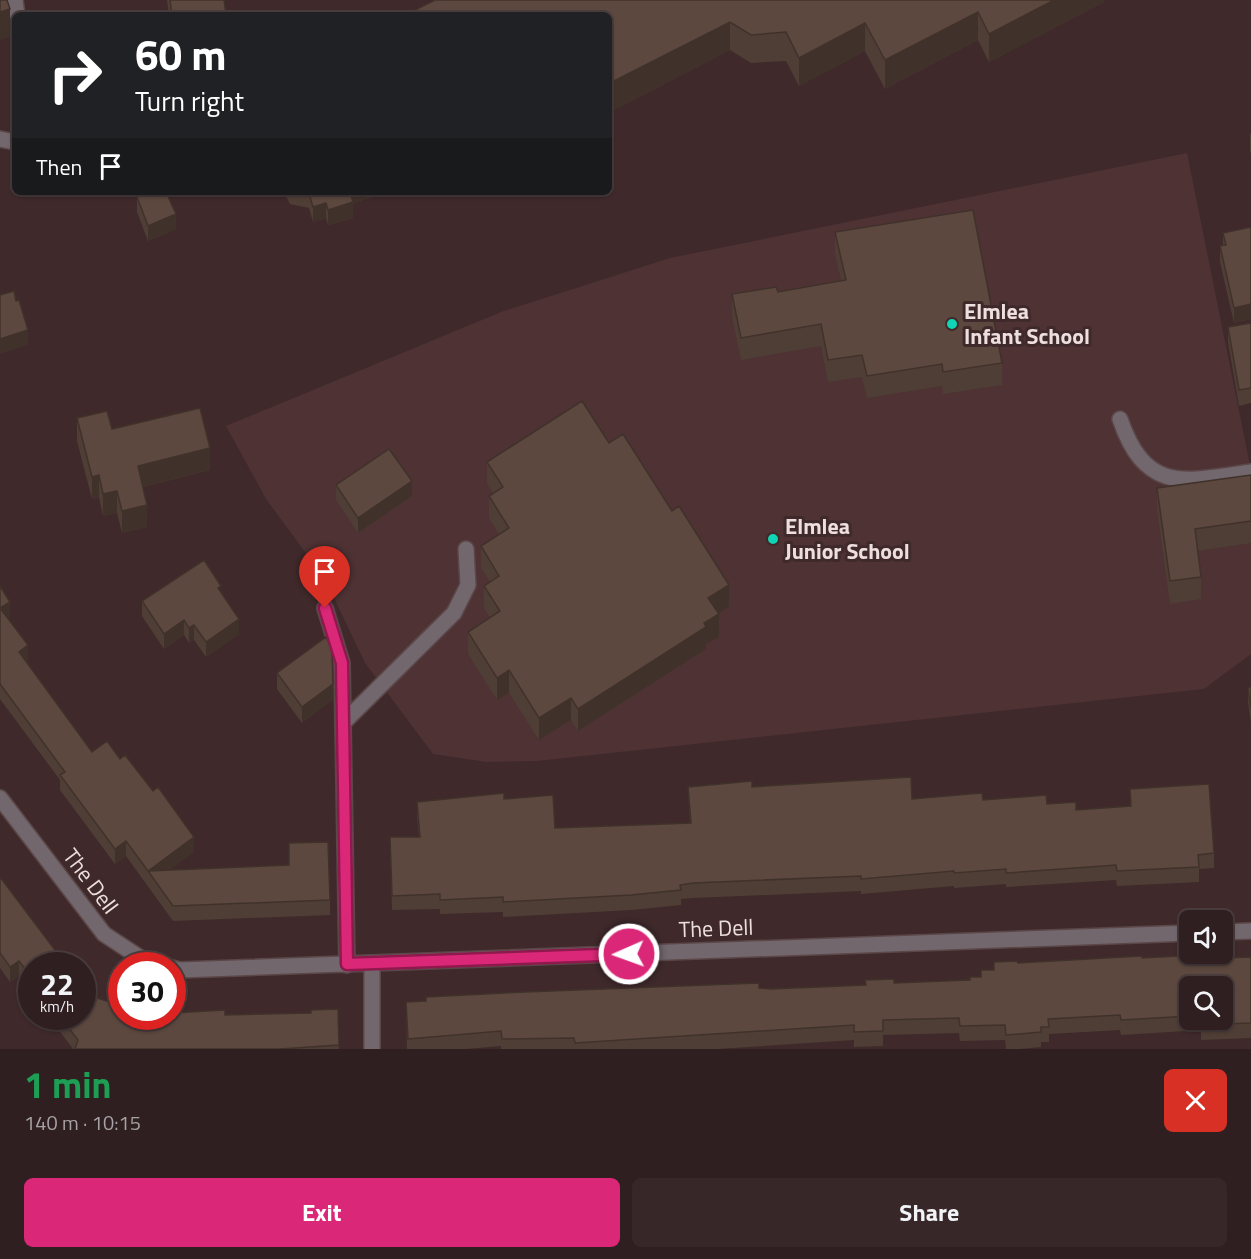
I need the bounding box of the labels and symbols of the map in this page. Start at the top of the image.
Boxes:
place label: Elmlea Infant School [964,294,1090,353]
marker: Elmlea Infant School [945,317,959,331]
place label: Elmlea Junior School [785,509,910,568]
marker: Elmlea Junior School [766,532,780,546]
pin [299,546,350,608]
street label: The Dell [55,841,127,921]
street label: The Dell [678,910,754,946]
position arrow [597,922,661,986]
speed limit sign: 30 [108,952,186,1030]

